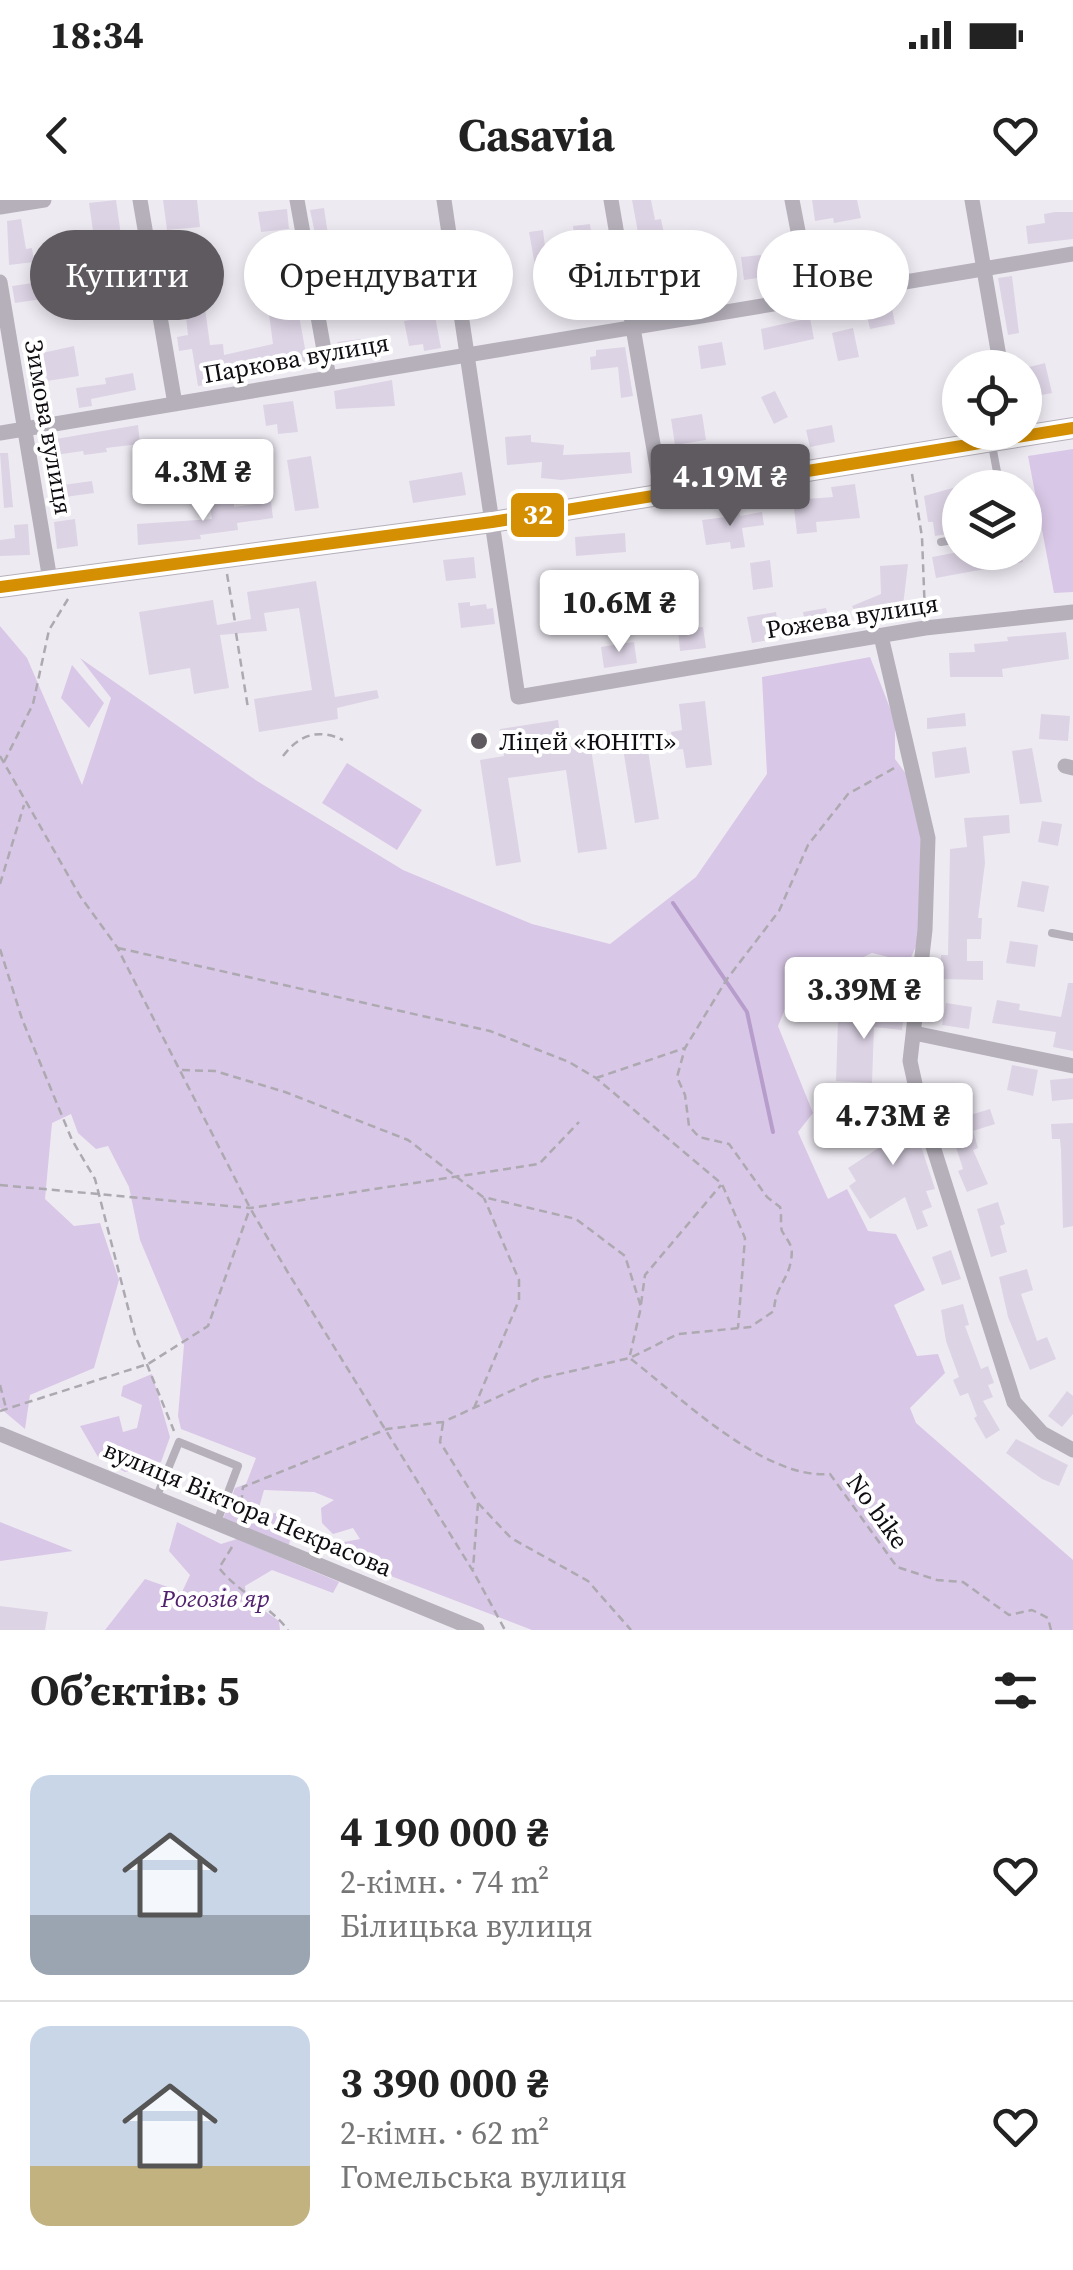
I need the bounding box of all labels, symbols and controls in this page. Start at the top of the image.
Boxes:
text: 18:34 [50,9,144,61]
text: Casavia [458,104,615,166]
icon: back [30,108,85,163]
icon: heart [988,108,1043,163]
chip: Купити [30,230,224,320]
chip: Орендувати [244,230,513,320]
chip: Фільтри [533,230,737,320]
chip: Нове [757,230,909,320]
street label: Паркова вулиця [200,325,392,391]
street label: Зимова вулиця [17,337,81,517]
map controls [942,350,1042,570]
button: locate [942,350,1042,450]
pin: 4.3M ₴ [122,439,284,524]
pin: 4.19M ₴ [638,444,822,529]
text: 4.3M ₴ [154,449,252,493]
text: 4.19M ₴ [673,454,787,498]
button: layers [942,470,1042,570]
line badge: 32 [509,491,566,539]
text: 32 [523,495,553,533]
pin: 10.6M ₴ [527,570,711,655]
text: 10.6M ₴ [562,580,676,624]
street label: Рожева вулиця [763,586,941,646]
place label: Ліцей «ЮНІТІ» [499,724,676,758]
marker: Ліцей «ЮНІТІ» [468,730,490,752]
pin: 3.39M ₴ [772,957,956,1042]
text: 3.39M ₴ [807,967,921,1011]
pin: 4.73M ₴ [801,1083,985,1168]
text: 4.73M ₴ [836,1093,950,1137]
street label: вулиця Віктора Некрасова [98,1432,398,1584]
street label: No bike [839,1466,917,1556]
park label: Рогозів яр [160,1581,270,1615]
text: Об’єктів: 5 [30,1661,240,1719]
icon: filters [988,1663,1043,1718]
text: 4 190 000 ₴ [340,1802,549,1860]
icon: home [110,1815,230,1935]
icon: heart [988,1848,1043,1903]
text: 2-кімн. · 74 m² [340,1860,549,1904]
text: Білицька вулиця [340,1904,593,1948]
text: 3 390 000 ₴ [340,2053,549,2111]
icon: home [110,2066,230,2186]
icon: heart [988,2099,1043,2154]
text: 2-кімн. · 62 m² [340,2111,549,2155]
text: Гомельська вулиця [340,2155,627,2199]

